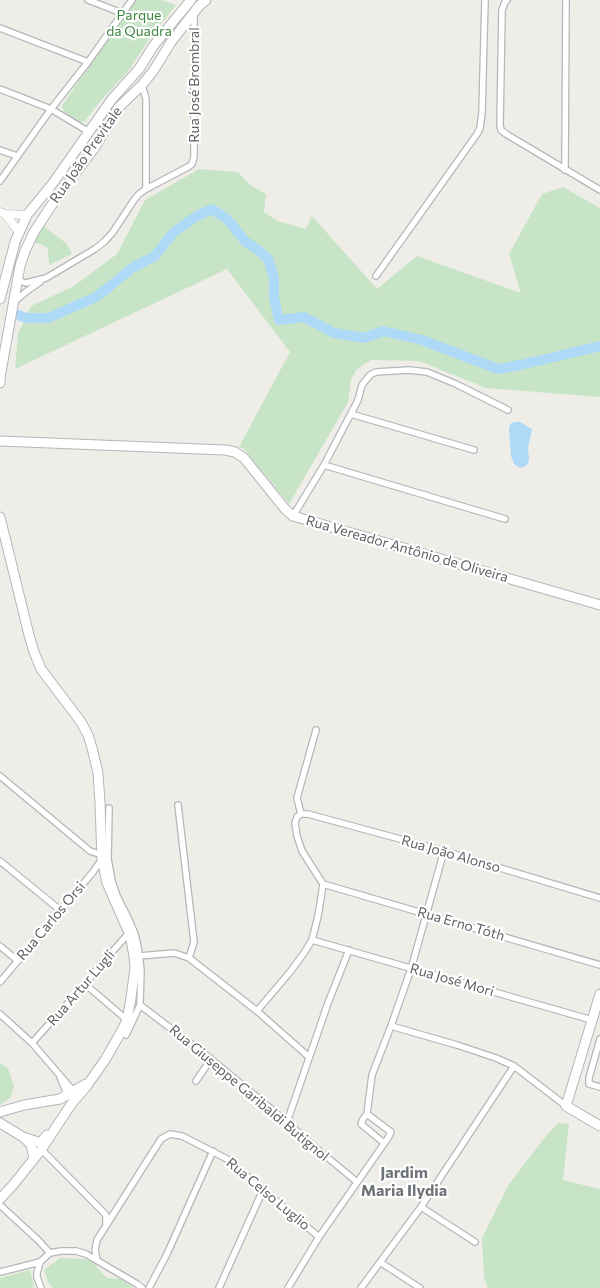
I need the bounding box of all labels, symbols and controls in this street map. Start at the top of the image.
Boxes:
park label: Parque da Quadra [106,7,172,40]
street label: Rua José Brombral [186,27,202,143]
street label: Rua João Previtale [46,103,126,207]
street label: Rua Vereador Antônio de Oliveira [304,512,510,586]
street label: Rua João Alonso [400,832,502,876]
street label: Rua Carlos Orsi [13,878,89,964]
street label: Rua Erno Tóth [415,904,507,944]
street label: Rua Artur Lugli [44,947,118,1029]
street label: Rua José Mori [408,960,496,1000]
street label: Rua Giuseppe Garibaldi Butignol [166,1021,332,1165]
street label: Rua Celso Luglio [223,1154,313,1234]
district label: Jardim Maria Ilydia [361,1163,447,1201]

